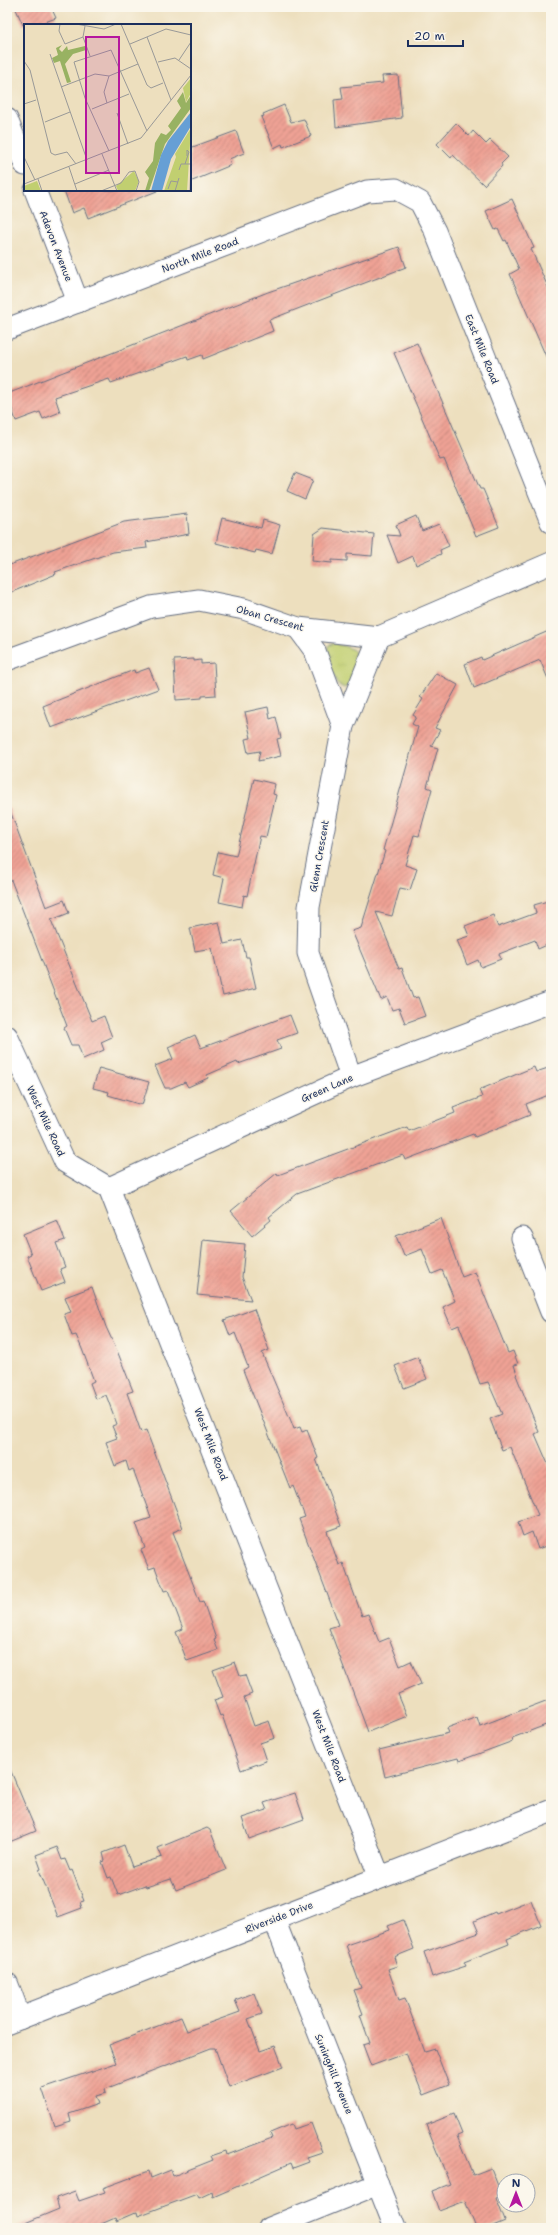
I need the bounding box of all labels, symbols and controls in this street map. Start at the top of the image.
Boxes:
scale bar [408,22,463,48]
inset map [24,24,191,191]
text: 20 m [414,28,445,44]
street label: Adevon Avenue [36,209,76,284]
street label: North Mile Road [160,234,241,276]
street label: East Mile Road [462,312,502,386]
street label: Oban Crescent [235,602,305,634]
street label: Glenn Crescent [306,819,332,893]
street label: Green Lane [299,1071,355,1105]
street label: West Mile Road [24,1083,68,1159]
street label: West Mile Road [191,1406,231,1483]
street label: West Mile Road [309,1708,349,1785]
street label: Riverside Drive [243,1898,315,1936]
street label: Suninghill Avenue [312,2032,356,2116]
north arrow [496,2173,536,2213]
text: N [512,2176,521,2191]

